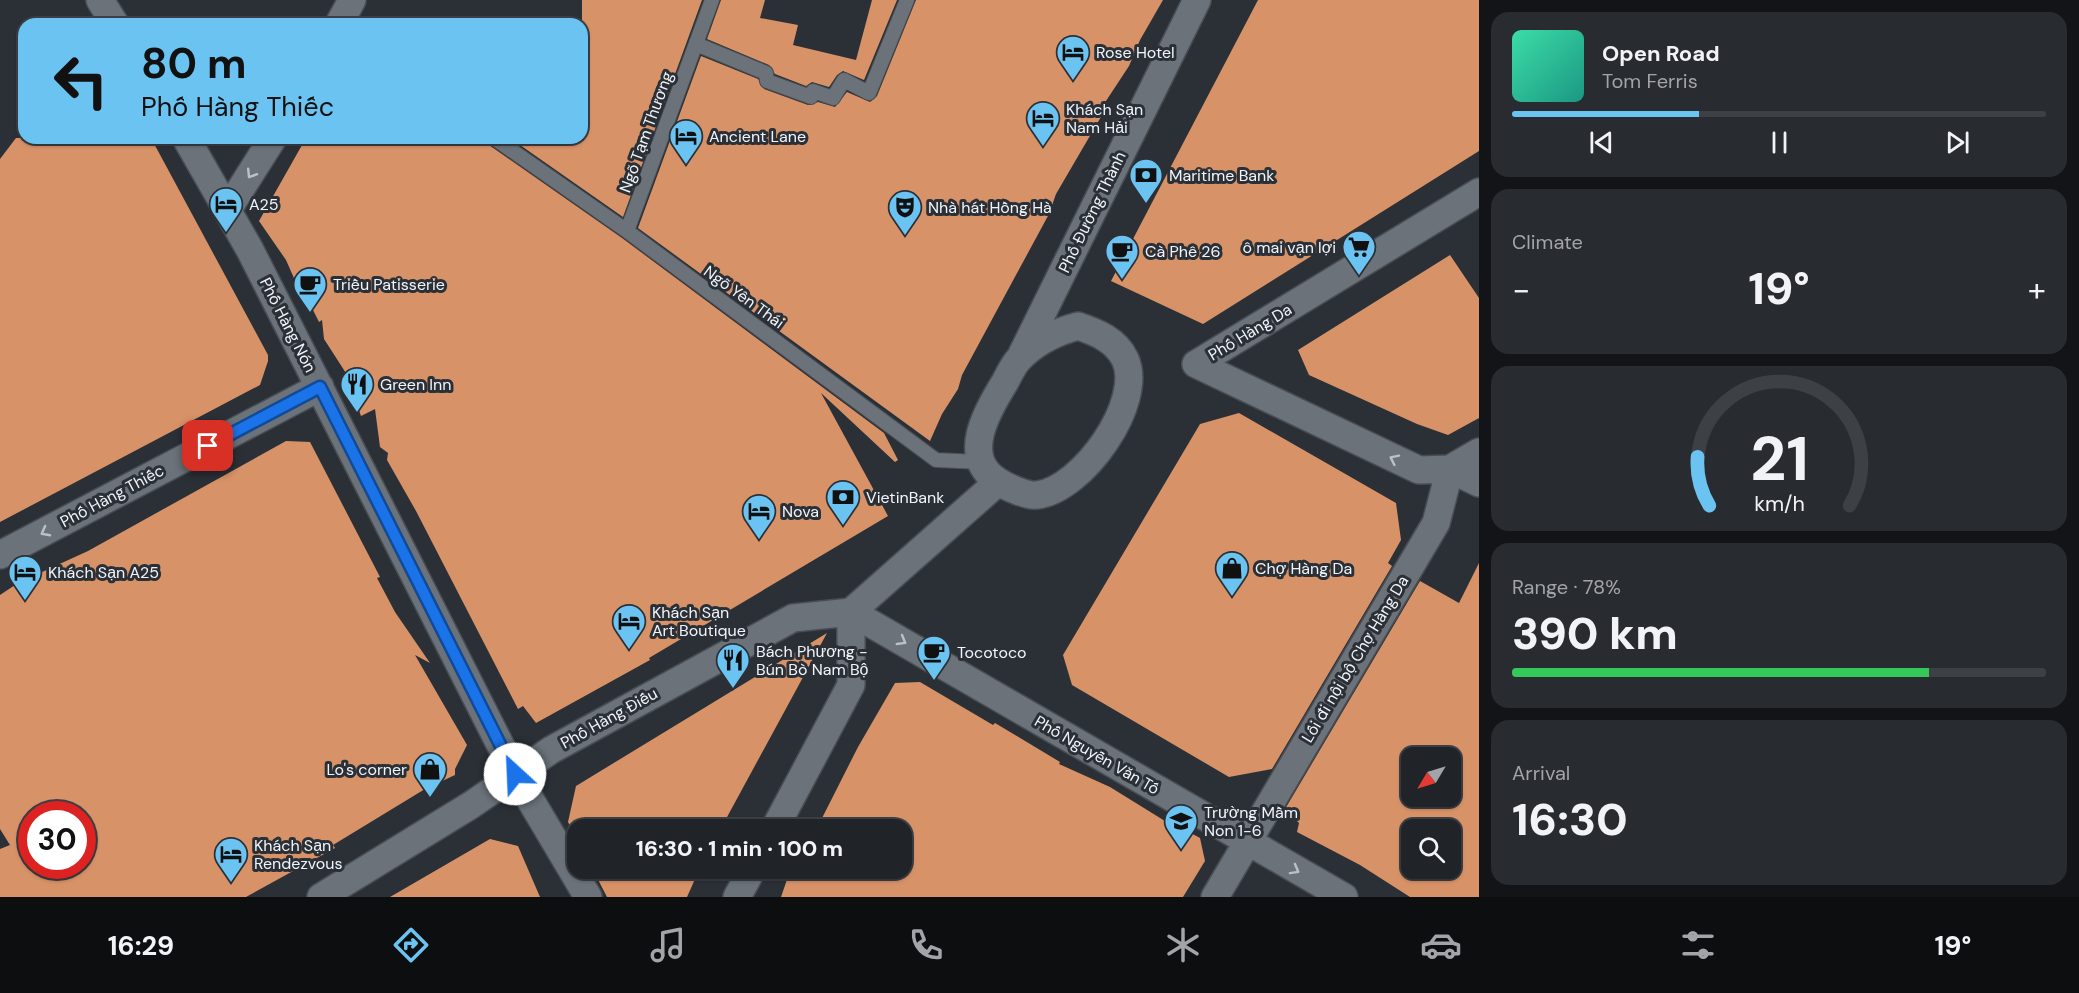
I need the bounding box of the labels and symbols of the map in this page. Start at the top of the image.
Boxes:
hotel icon: Rose Hotel [1055,34,1091,81]
place label: Rose Hotel [1096,42,1175,63]
street label: Ngõ Tạm Thương [614,69,678,195]
place label: Khách Sạn Nam Hải [1066,99,1143,138]
hotel icon: Khách Sạn Nam Hải [1025,100,1061,147]
hotel icon: Ancient Lane [668,118,704,165]
place label: Ancient Lane [709,126,806,147]
street label: Phố Đường Thành [1054,148,1130,276]
bank icon: Maritime Bank [1128,157,1164,204]
place label: Maritime Bank [1169,165,1274,186]
one-way arrow [246,168,258,178]
hotel icon: A25 [208,186,244,233]
theatre icon: Nhà hát Hồng Hà [887,189,923,236]
place label: A25 [249,194,279,215]
place label: Nhà hát Hồng Hà [928,197,1052,218]
supermarket icon: ô mai vạn lợi [1341,229,1377,276]
cafe icon: Cà Phê 26 [1104,233,1140,280]
place label: ô mai vạn lợi [1243,237,1336,258]
place label: Cà Phê 26 [1145,241,1221,262]
street label: Ngõ Yên Thái [700,261,788,333]
cafe icon: Triều Patisserie [292,266,328,313]
street label: Phố Hàng Nón [255,274,321,376]
place label: Triều Patisserie [333,274,445,295]
street label: Phố Hàng Da [1204,299,1296,365]
restaurant icon: Green Inn [339,366,375,413]
place label: Green Inn [380,374,451,395]
pin [182,420,233,471]
one-way arrow [1390,454,1401,466]
street label: Phố Hàng Thiếc [57,460,167,532]
bank icon: VietinBank [825,479,861,526]
place label: VietinBank [866,487,944,508]
hotel icon: Nova [741,493,777,540]
place label: Nova [782,501,819,522]
one-way arrow [41,525,51,536]
shop icon: Chợ Hàng Da [1214,550,1250,597]
hotel icon: Khách Sạn A25 [7,554,43,601]
place label: Chợ Hàng Da [1255,558,1352,579]
place label: Khách Sạn A25 [48,562,159,583]
street label: Lối đi nội bộ Chợ Hàng Da [1297,572,1413,746]
place label: Khách Sạn Art Boutique [652,602,746,641]
hotel icon: Khách Sạn Art Boutique [611,603,647,650]
one-way arrow [896,634,906,646]
cafe icon: Tocotoco [916,634,952,681]
place label: Bách Phương - Bún Bò Nam Bộ [756,641,869,680]
restaurant icon: Bách Phương - Bún Bò Nam Bộ [715,642,751,689]
place label: Tocotoco [957,642,1027,663]
street label: Phố Hàng Điếu [557,683,661,753]
street label: Phố Nguyễn Văn Tố [1031,711,1163,799]
position arrow [483,742,547,806]
north arrow [1401,747,1461,807]
shop icon: Lo's corner [412,751,448,798]
place label: Lo's corner [327,759,407,780]
speed limit sign: 30 [18,801,96,879]
place label: Trường Mầm Non 1-6 [1204,802,1298,841]
school or university icon: Trường Mầm Non 1-6 [1163,803,1199,850]
place label: Khách Sạn Rendezvous [254,835,342,874]
hotel icon: Khách Sạn Rendezvous [213,836,249,883]
one-way arrow [1289,862,1300,874]

